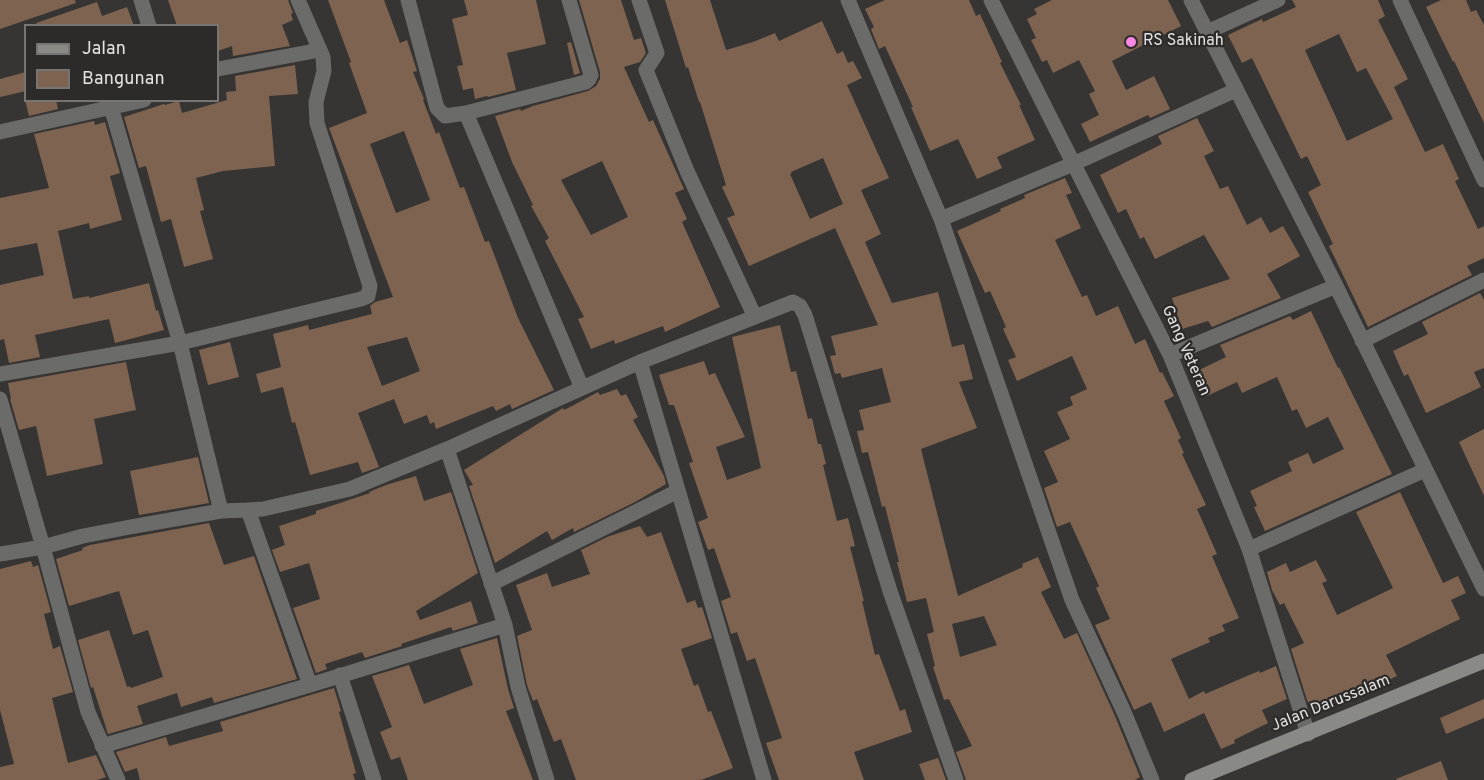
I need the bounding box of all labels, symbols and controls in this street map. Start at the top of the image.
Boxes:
legend [24,24,219,102]
place label: RS Sakinah [1143,32,1224,52]
marker: RS Sakinah [1124,35,1138,49]
text: Jalan [82,38,126,61]
text: Bangunan [82,68,165,91]
street label: Gang Veteran [1156,303,1214,399]
street label: Jalan Darussalam [1269,671,1393,737]

